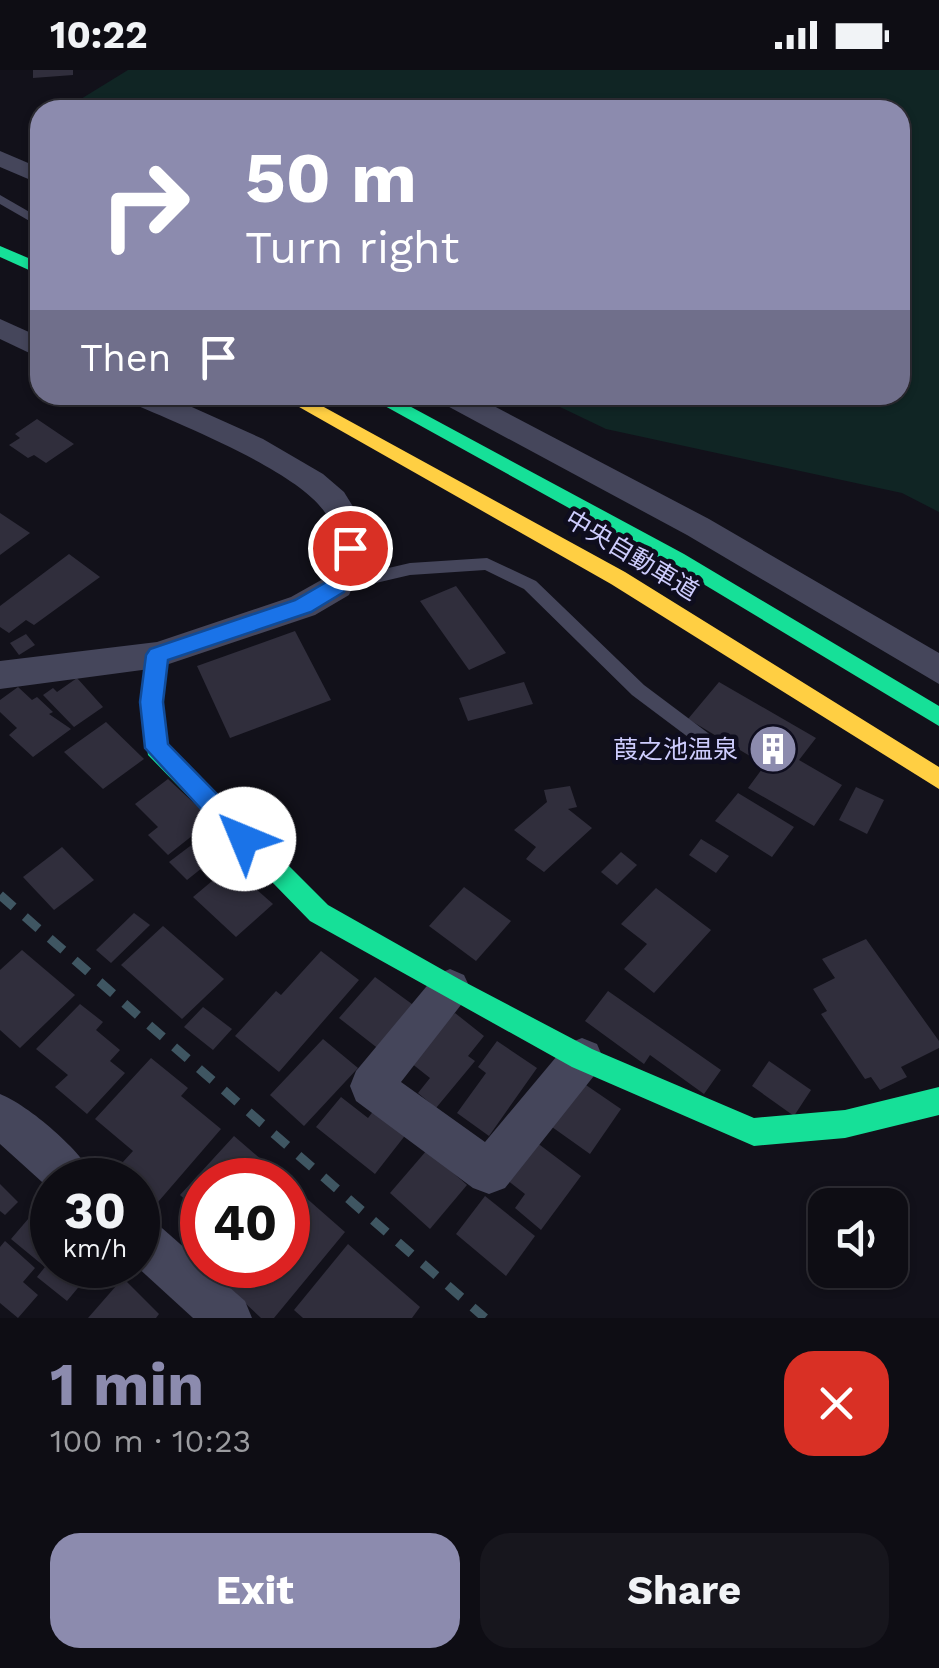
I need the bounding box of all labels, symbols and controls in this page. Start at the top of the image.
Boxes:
text: 10:22 [50,13,148,57]
text: 50 m [245,137,417,219]
icon: right [80,140,210,270]
text: Turn right [245,221,459,274]
icon: arrive [191,330,246,385]
text: Then [80,336,171,380]
street label: 中央自動車道 [560,504,704,606]
pin [308,506,393,591]
icon: arrive [323,521,378,576]
building icon: 葭之池温泉 [747,723,799,775]
place label: 葭之池温泉 [613,735,738,764]
position arrow [192,787,296,891]
speed limit sign: 40 [180,1158,310,1288]
text: 30 [64,1181,126,1240]
map controls [808,1188,908,1288]
button: sound [808,1188,908,1288]
text: km/h [63,1234,127,1263]
text: 1 min [50,1349,204,1420]
button: close [784,1351,889,1456]
text: 100 m · 10:23 [50,1422,251,1460]
button: Exit [50,1533,460,1648]
button: Share [480,1533,889,1648]

